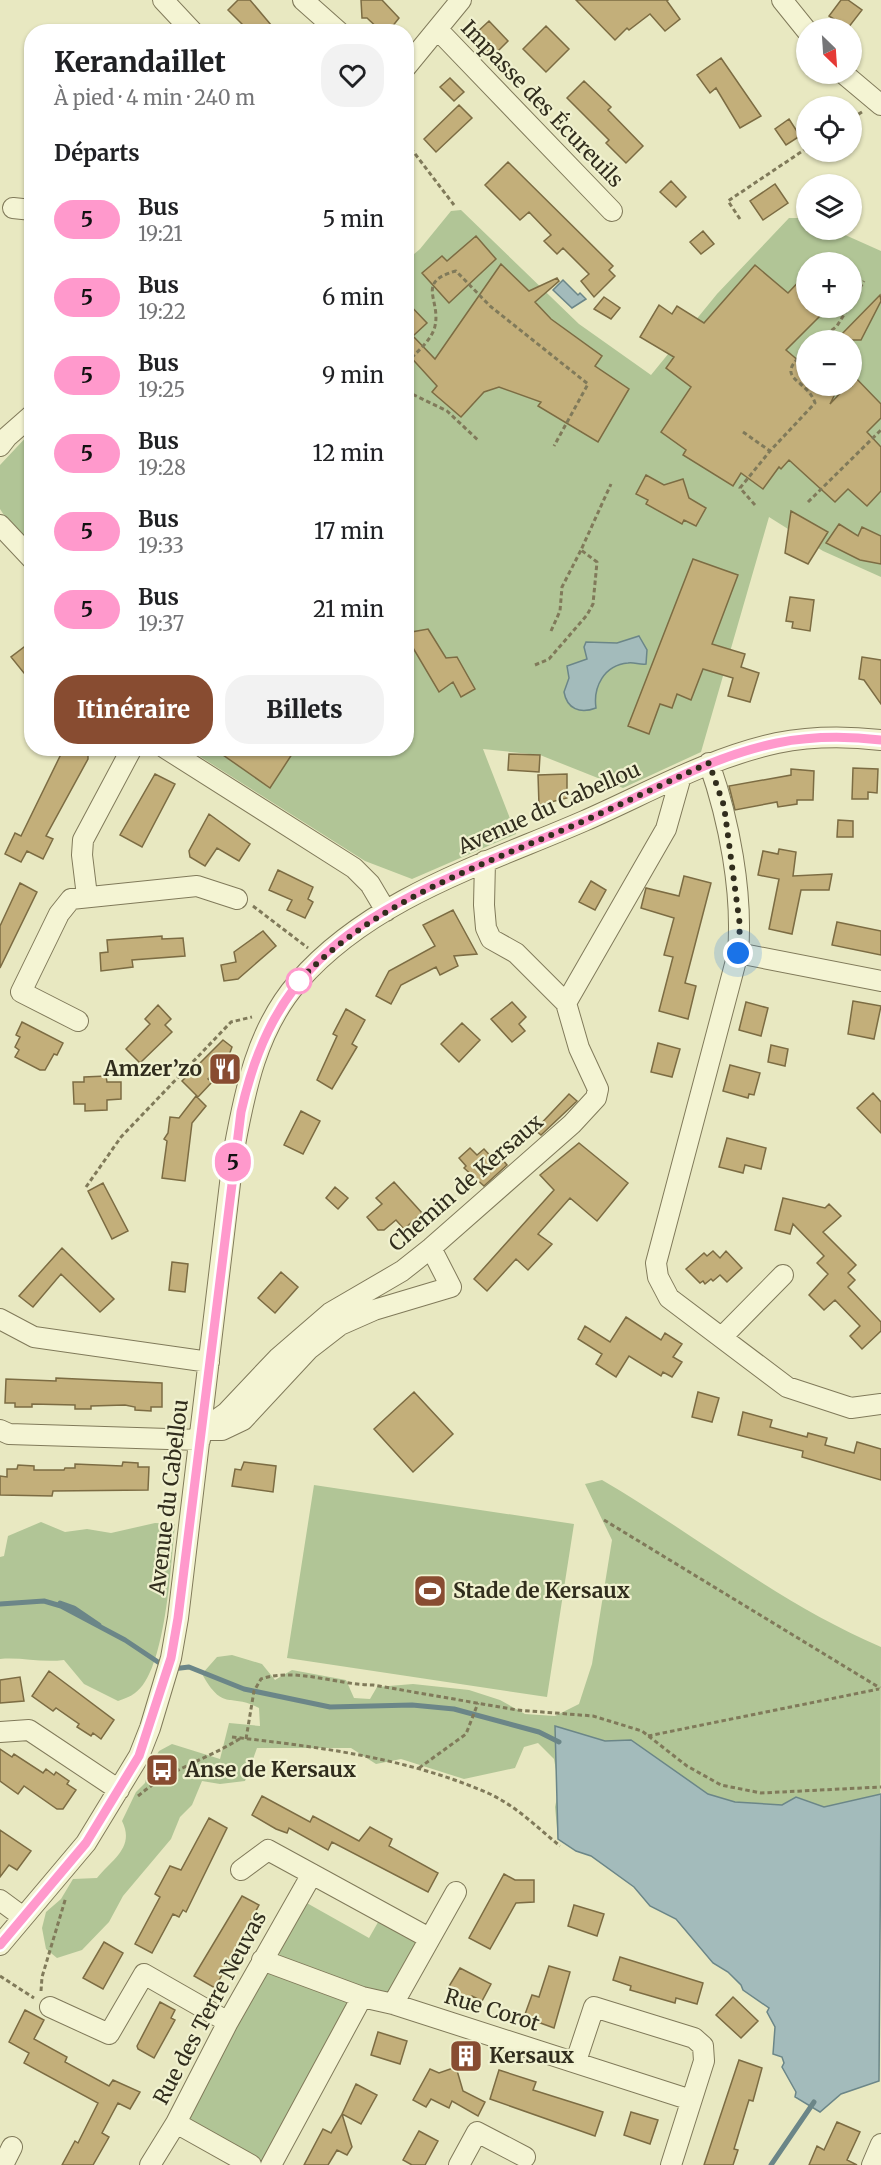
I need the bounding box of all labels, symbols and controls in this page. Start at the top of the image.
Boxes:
street label: Impasse des Écureuils [456,14,630,193]
north arrow [796,18,862,84]
map controls [796,18,862,396]
text: Kerandaillet [54,44,226,80]
button: heart [321,44,384,107]
text: À pied · 4 min · 240 m [54,85,255,110]
button: locate [796,96,862,162]
text: Départs [54,139,140,167]
button: layers [796,174,862,240]
text: Bus [138,193,179,221]
text: 5 min [322,205,384,233]
text: 5 [81,206,93,233]
text: 19:21 [138,221,183,246]
button: + [796,252,862,318]
text: Bus [138,271,179,299]
text: 6 min [322,283,384,311]
text: 5 [81,284,93,311]
text: 19:22 [138,299,186,324]
button: − [796,330,862,396]
text: Bus [138,349,179,377]
text: 9 min [322,361,384,389]
text: 5 [81,362,93,389]
text: 19:25 [138,377,185,402]
text: Bus [138,427,179,455]
text: 12 min [313,439,384,467]
text: 5 [81,440,93,467]
text: 19:28 [138,455,186,480]
text: Bus [138,505,179,533]
text: 17 min [314,517,384,545]
text: 5 [81,518,93,545]
text: 19:33 [138,533,184,558]
text: Bus [138,583,179,611]
text: 21 min [313,595,384,623]
text: 5 [81,596,93,623]
text: 19:37 [138,611,184,636]
button: Itinéraire [54,675,213,744]
button: Billets [225,675,384,744]
street label: Avenue du Cabellou [452,755,644,860]
your location [723,938,753,968]
unlabelled marker [286,968,312,994]
restaurant icon: Amzer’zo [207,1051,243,1087]
place label: Amzer’zo [103,1055,202,1082]
street label: Chemin de Kersaux [383,1108,549,1257]
line badge: 5 [214,1142,252,1182]
text: 5 [227,1149,239,1176]
street label: Avenue du Cabellou [143,1398,194,1597]
sports icon: Stade de Kersaux [412,1573,448,1609]
place label: Stade de Kersaux [453,1577,630,1604]
bus stop icon: Anse de Kersaux [144,1752,180,1788]
place label: Anse de Kersaux [184,1756,356,1783]
street label: Rue des Terre Neuvas [147,1906,272,2109]
street label: Rue Corot [441,1982,543,2037]
building icon: Kersaux [448,2038,484,2074]
place label: Kersaux [489,2042,574,2069]

